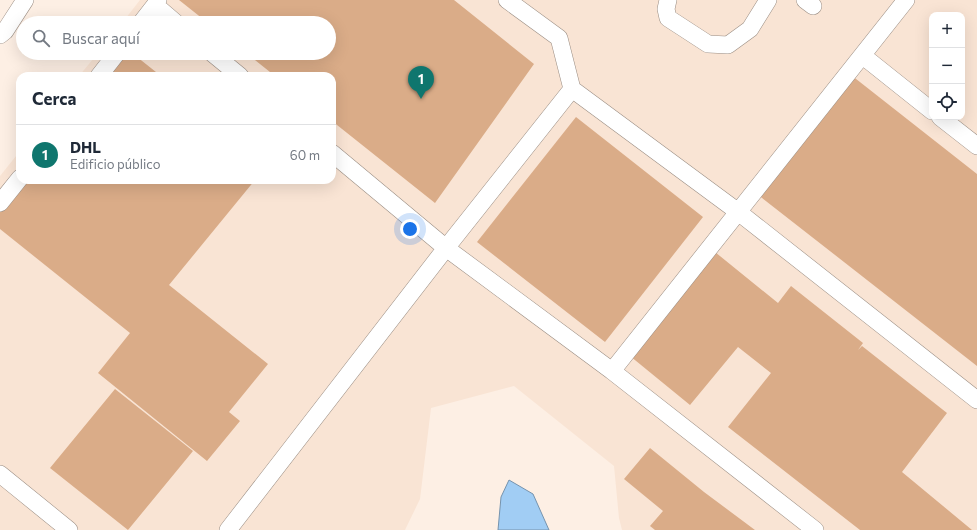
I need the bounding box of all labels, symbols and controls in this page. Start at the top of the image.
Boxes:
map controls [929,12,965,120]
button: + [929,12,965,48]
search box [16,16,336,60]
icon: search [30,27,52,49]
text: Buscar aquí [62,29,140,47]
button: − [929,48,965,84]
pin: 1 [408,66,434,99]
button: locate [929,84,965,120]
text: Cerca [32,88,77,109]
text: DHL [70,138,101,156]
text: 1 [42,147,48,163]
text: 60 m [290,147,320,163]
text: Edificio público [70,156,161,172]
your location [400,219,420,239]

